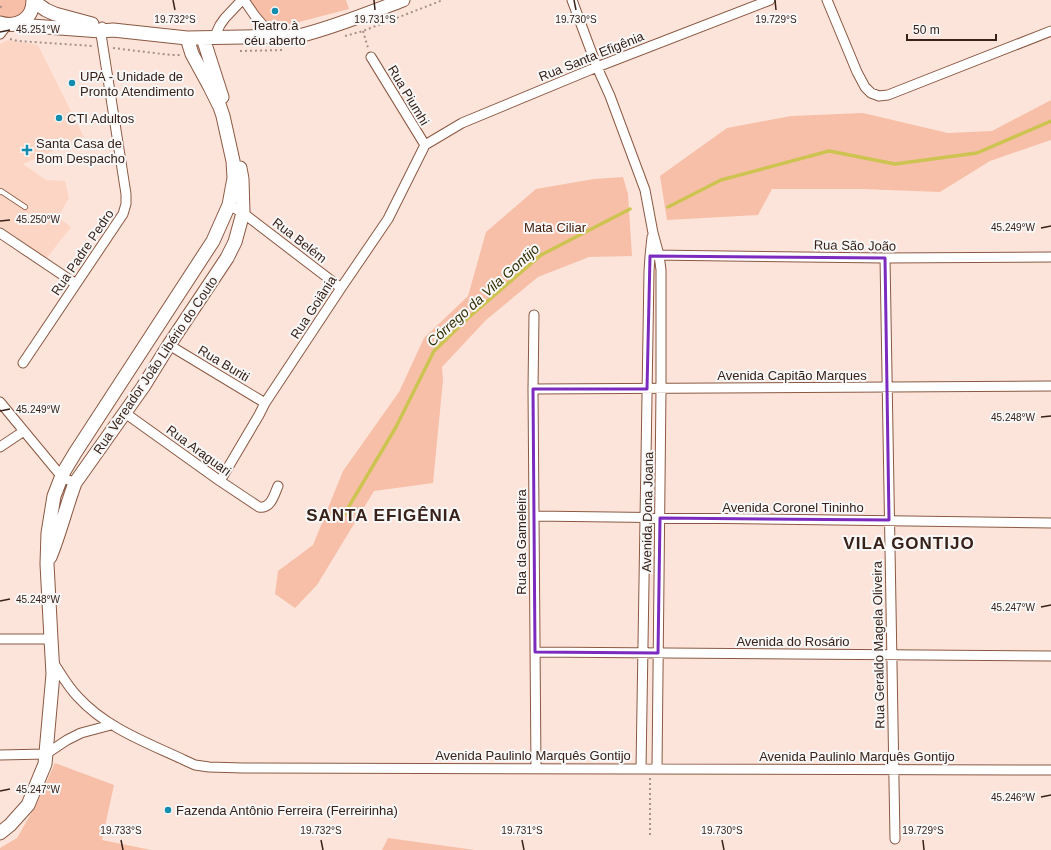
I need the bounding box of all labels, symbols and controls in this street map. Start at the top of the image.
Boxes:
marker: Teatro à céu aberto [270,6,280,16]
text: 19.732°S [154,14,196,25]
text: 19.731°S [354,14,396,25]
text: 19.730°S [555,14,597,25]
text: 19.729°S [755,14,797,25]
scale bar [907,16,996,42]
place label: Teatro à céu aberto [244,18,306,48]
text: 50 m [913,23,940,37]
text: 45.251°W [16,24,61,35]
street label: Rua Santa Efigênia [536,28,647,84]
street label: Rua Piumhi [385,63,432,128]
place label: UPA - Unidade de Pronto Atendimento [80,69,194,99]
marker: UPA - Unidade de Pronto Atendimento [67,78,77,88]
place label: CTI Adultos [67,111,135,126]
marker: CTI Adultos [54,113,64,123]
place label: Santa Casa de Bom Despacho [36,136,125,166]
marker: Santa Casa de Bom Despacho [21,144,33,156]
street label: Rua Padre Pedro [48,206,117,298]
text: 45.250°W [16,214,61,225]
street label: Rua Belém [270,215,330,266]
park label: Mata Ciliar [524,220,587,235]
text: 45.249°W [991,222,1036,233]
street label: Rua São João [814,237,896,254]
water label: Córrego da Vila Gontijo [424,240,542,350]
street label: Rua Goiânia [287,272,340,342]
street label: Rua Vereador João Libério do Couto [90,274,221,457]
street label: Rua Buriti [195,342,252,385]
street label: Avenida Capitão Marques [717,368,867,383]
text: 45.249°W [16,404,61,415]
text: 45.248°W [991,412,1036,423]
street label: Rua Araguari [164,422,234,479]
street label: Avenida Dona Joana [639,451,656,572]
street label: Rua da Gameleira [514,488,529,595]
street label: Avenida Coronel Tininho [722,500,864,515]
district label: SANTA EFIGÊNIA [306,506,462,525]
district label: VILA GONTIJO [843,534,975,553]
street label: Rua Geraldo Magela Oliveira [870,560,887,729]
text: 45.248°W [16,594,61,605]
text: 45.247°W [991,602,1036,613]
street label: Avenida do Rosário [736,634,850,649]
street label: Avenida Paulinlo Marquês Gontijo [435,748,631,763]
street label: Avenida Paulinlo Marquês Gontijo [759,749,955,764]
text: 45.247°W [16,784,61,795]
text: 45.246°W [991,792,1036,803]
place label: Fazenda Antônio Ferreira (Ferreirinha) [176,803,398,818]
marker: Fazenda Antônio Ferreira (Ferreirinha) [163,805,173,815]
text: 19.733°S [100,825,142,836]
text: 19.732°S [300,825,342,836]
text: 19.731°S [501,825,543,836]
text: 19.730°S [701,825,743,836]
text: 19.729°S [902,825,944,836]

